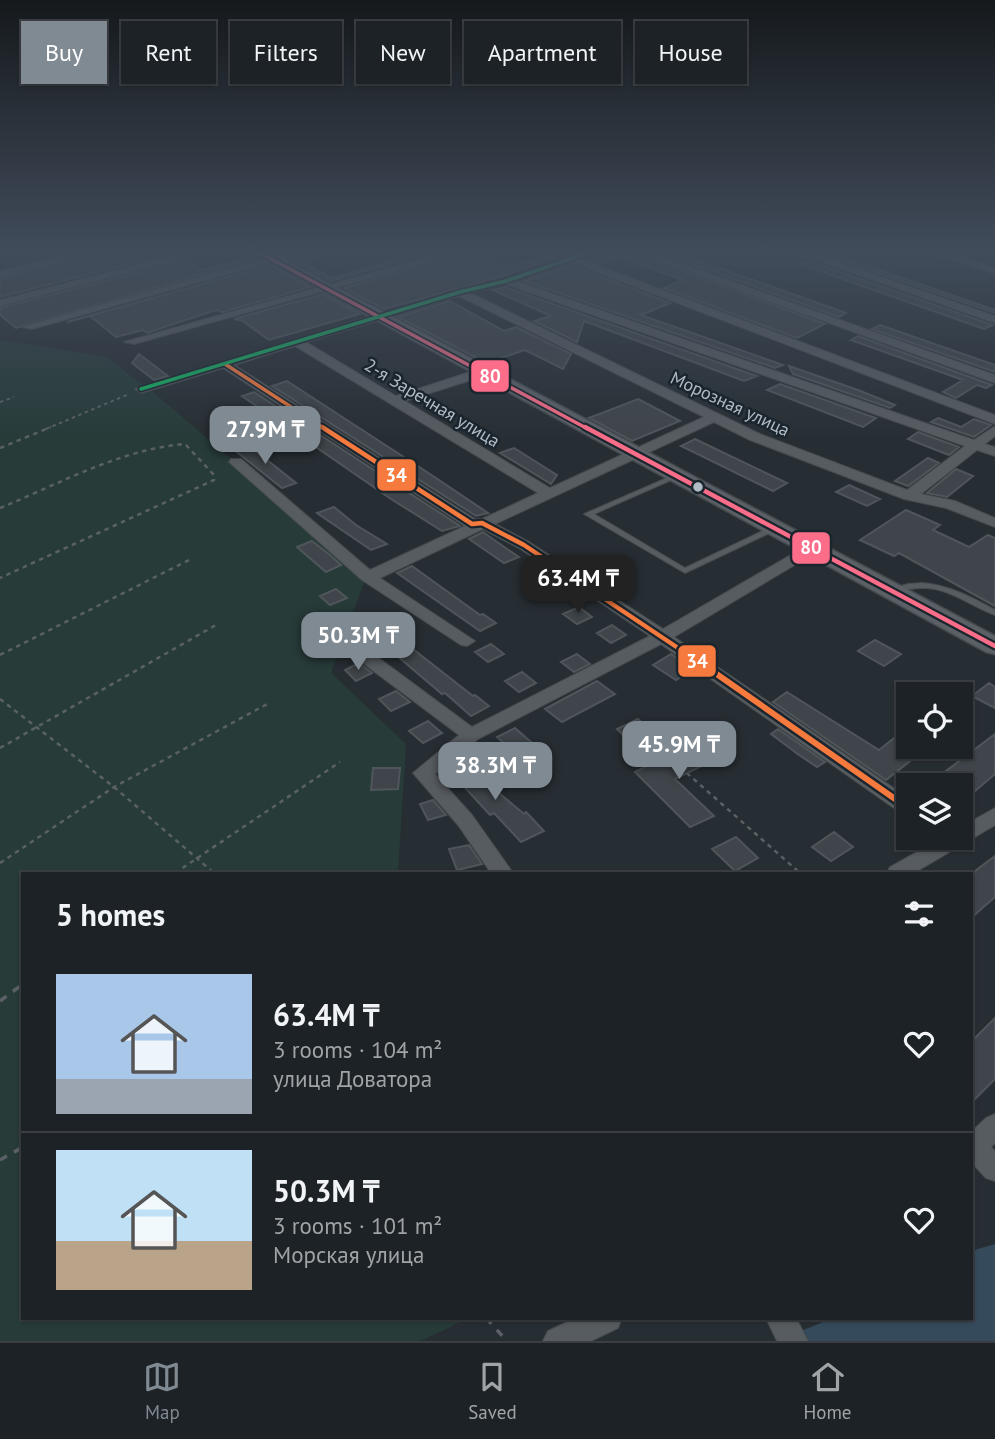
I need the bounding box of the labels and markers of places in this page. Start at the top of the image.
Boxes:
pin: 27.9M ₸ [200,406,330,466]
unlabelled marker [691,480,705,494]
pin: 63.4M ₸ [513,556,643,615]
pin: 50.3M ₸ [293,612,423,672]
pin: 45.9M ₸ [614,722,744,781]
pin: 38.3M ₸ [430,742,560,802]

